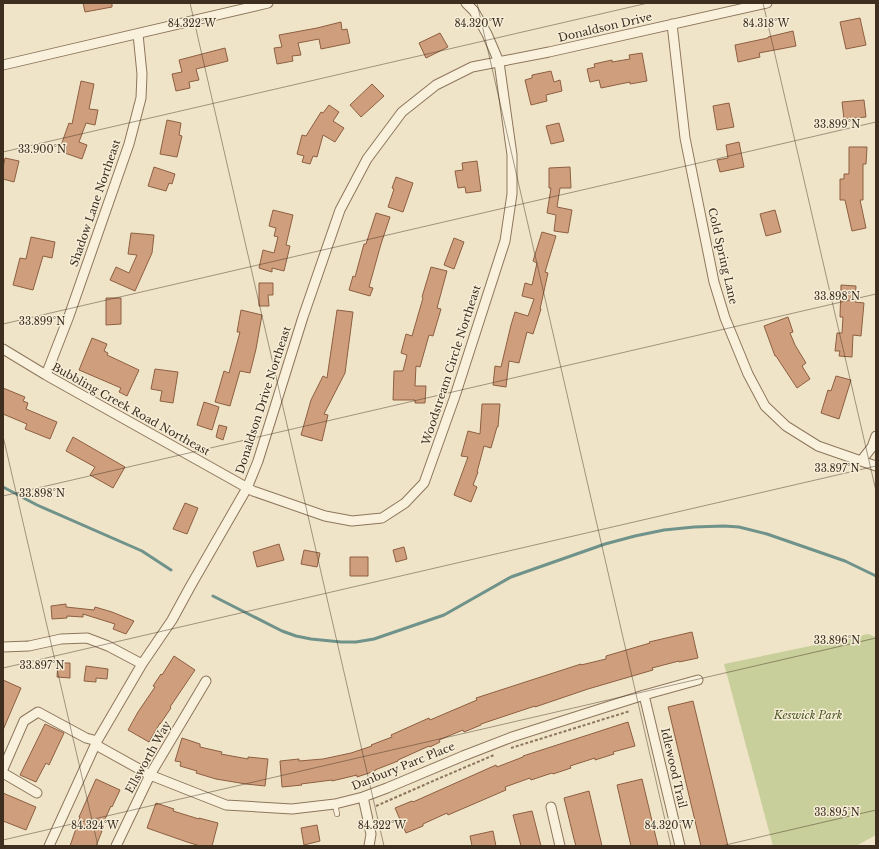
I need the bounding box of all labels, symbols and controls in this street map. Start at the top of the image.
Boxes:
street label: Donaldson Drive [557,9,653,45]
text: 84.322°W [168,17,216,30]
text: 84.320°W [454,17,504,30]
text: 84.318°W [743,17,789,30]
text: 33.899°N [814,118,860,131]
street label: Shadow Lane Northeast [67,137,124,269]
text: 33.900°N [18,143,66,156]
street label: Cold Spring Lane [705,206,741,306]
street label: Woodstream Circle Northeast [418,282,484,448]
text: 33.898°N [814,290,860,303]
text: 33.899°N [19,315,65,328]
street label: Donaldson Drive Northeast [232,324,294,476]
street label: Bubbling Creek Road Northeast [49,360,213,459]
text: 33.897°N [815,462,859,475]
text: 33.898°N [19,487,65,500]
text: 33.896°N [814,634,860,647]
text: 33.897°N [20,659,64,672]
park label: Keswick Park [773,708,843,722]
street label: Ellsworth Way [122,718,174,796]
street label: Idlewood Trail [658,726,690,810]
street label: Danbury Parc Place [349,739,457,793]
text: 33.895°N [814,806,860,819]
text: 84.324°W [71,819,119,832]
text: 84.322°W [358,819,406,832]
text: 84.320°W [644,819,694,832]

